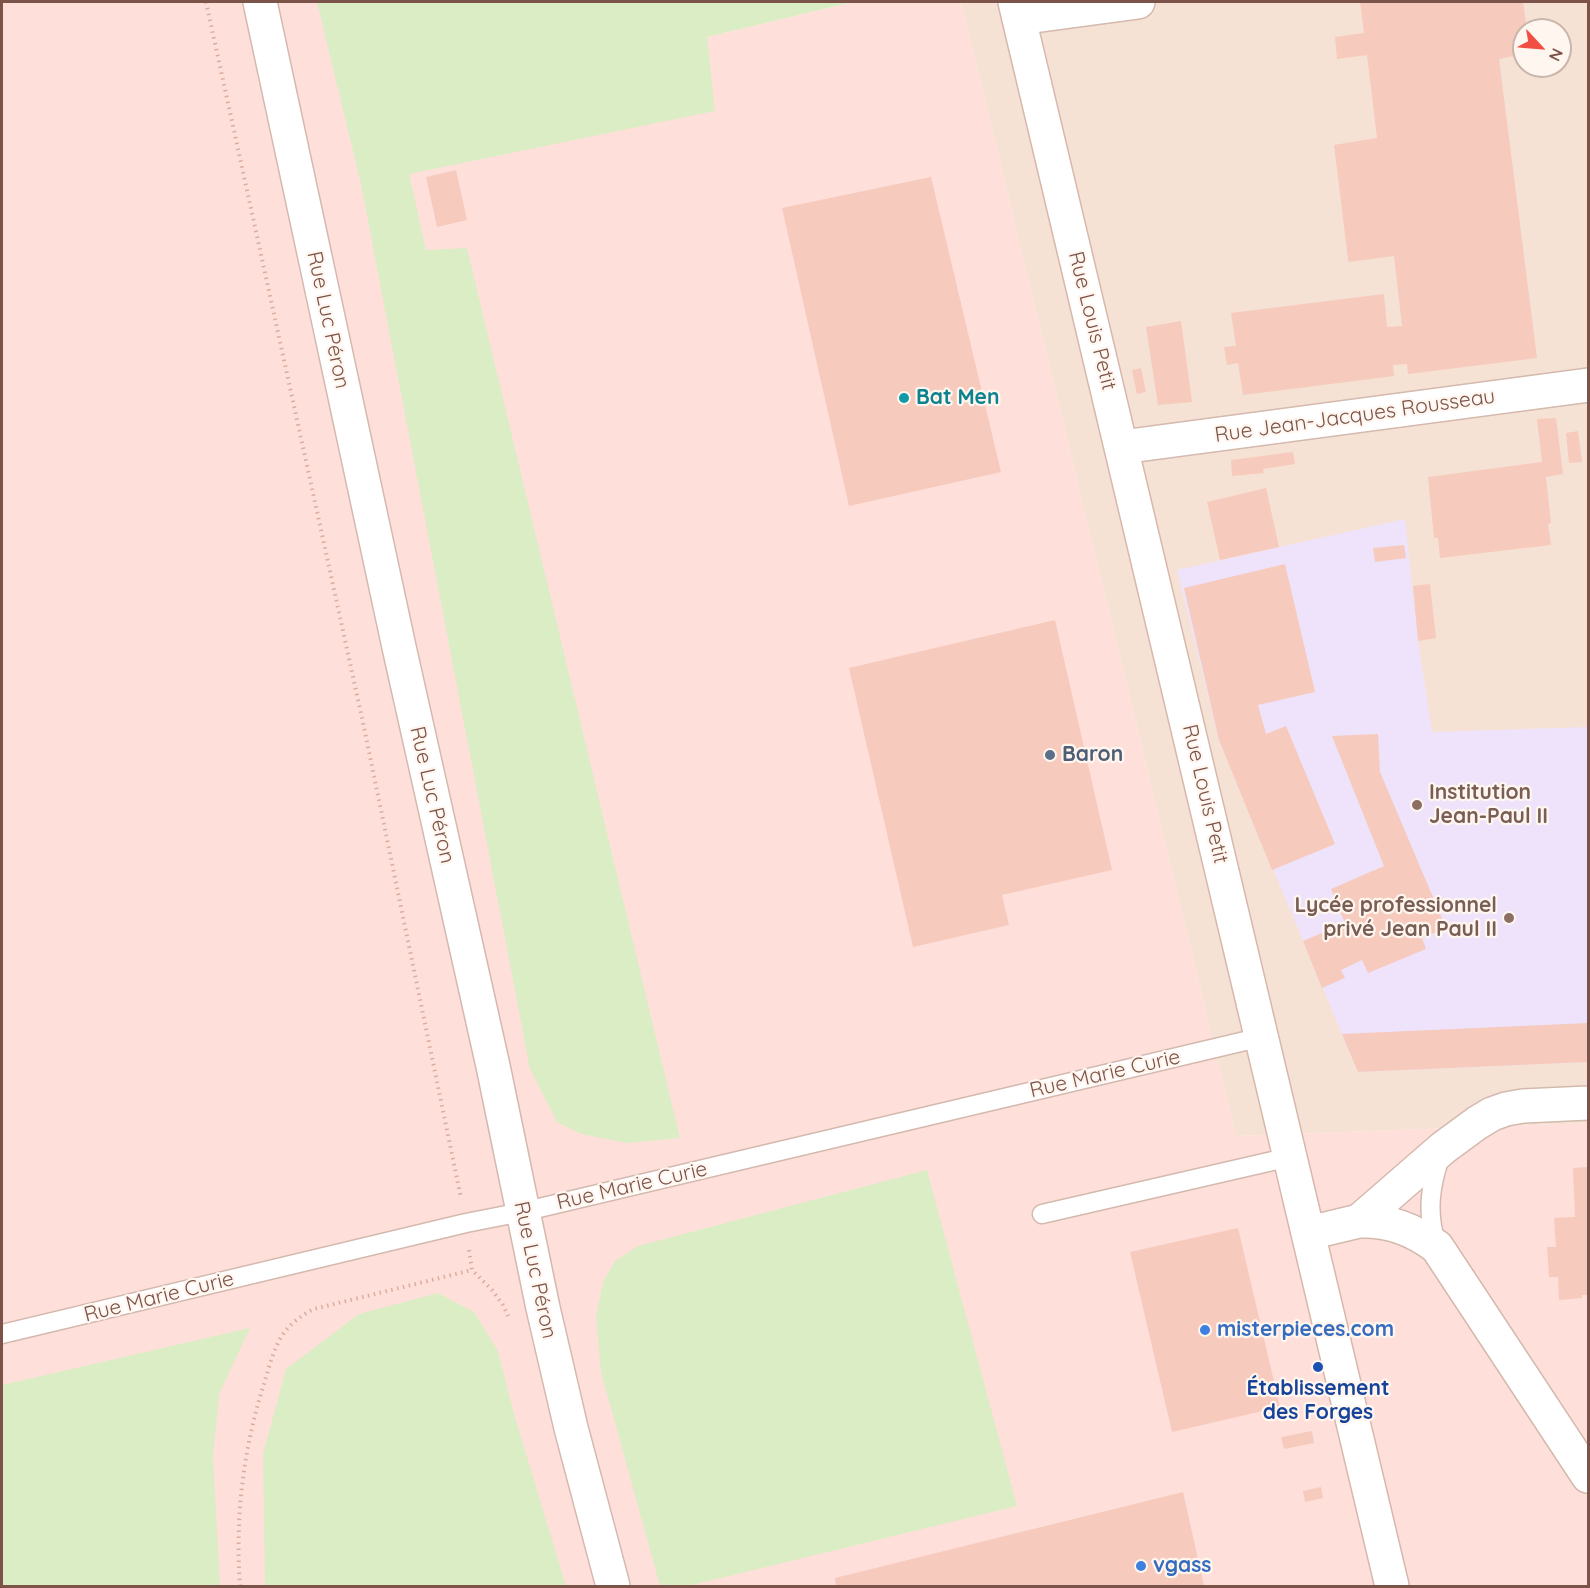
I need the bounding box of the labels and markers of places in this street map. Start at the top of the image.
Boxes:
place label: Bat Men [916,385,1000,411]
marker: Bat Men [897,391,911,405]
place label: Baron [1062,742,1123,768]
marker: Baron [1043,748,1057,762]
place label: Institution Jean-Paul II [1429,780,1548,830]
marker: Institution Jean-Paul II [1410,798,1424,812]
place label: Lycée professionnel privé Jean Paul II [1295,893,1497,943]
marker: Lycée professionnel privé Jean Paul II [1502,911,1516,925]
place label: misterpieces.com [1217,1317,1394,1343]
marker: misterpieces.com [1198,1323,1212,1337]
marker: Établissement des Forges [1311,1360,1325,1374]
place label: Établissement des Forges [1246,1376,1390,1426]
place label: vgass [1153,1553,1211,1579]
marker: vgass [1134,1559,1148,1573]

